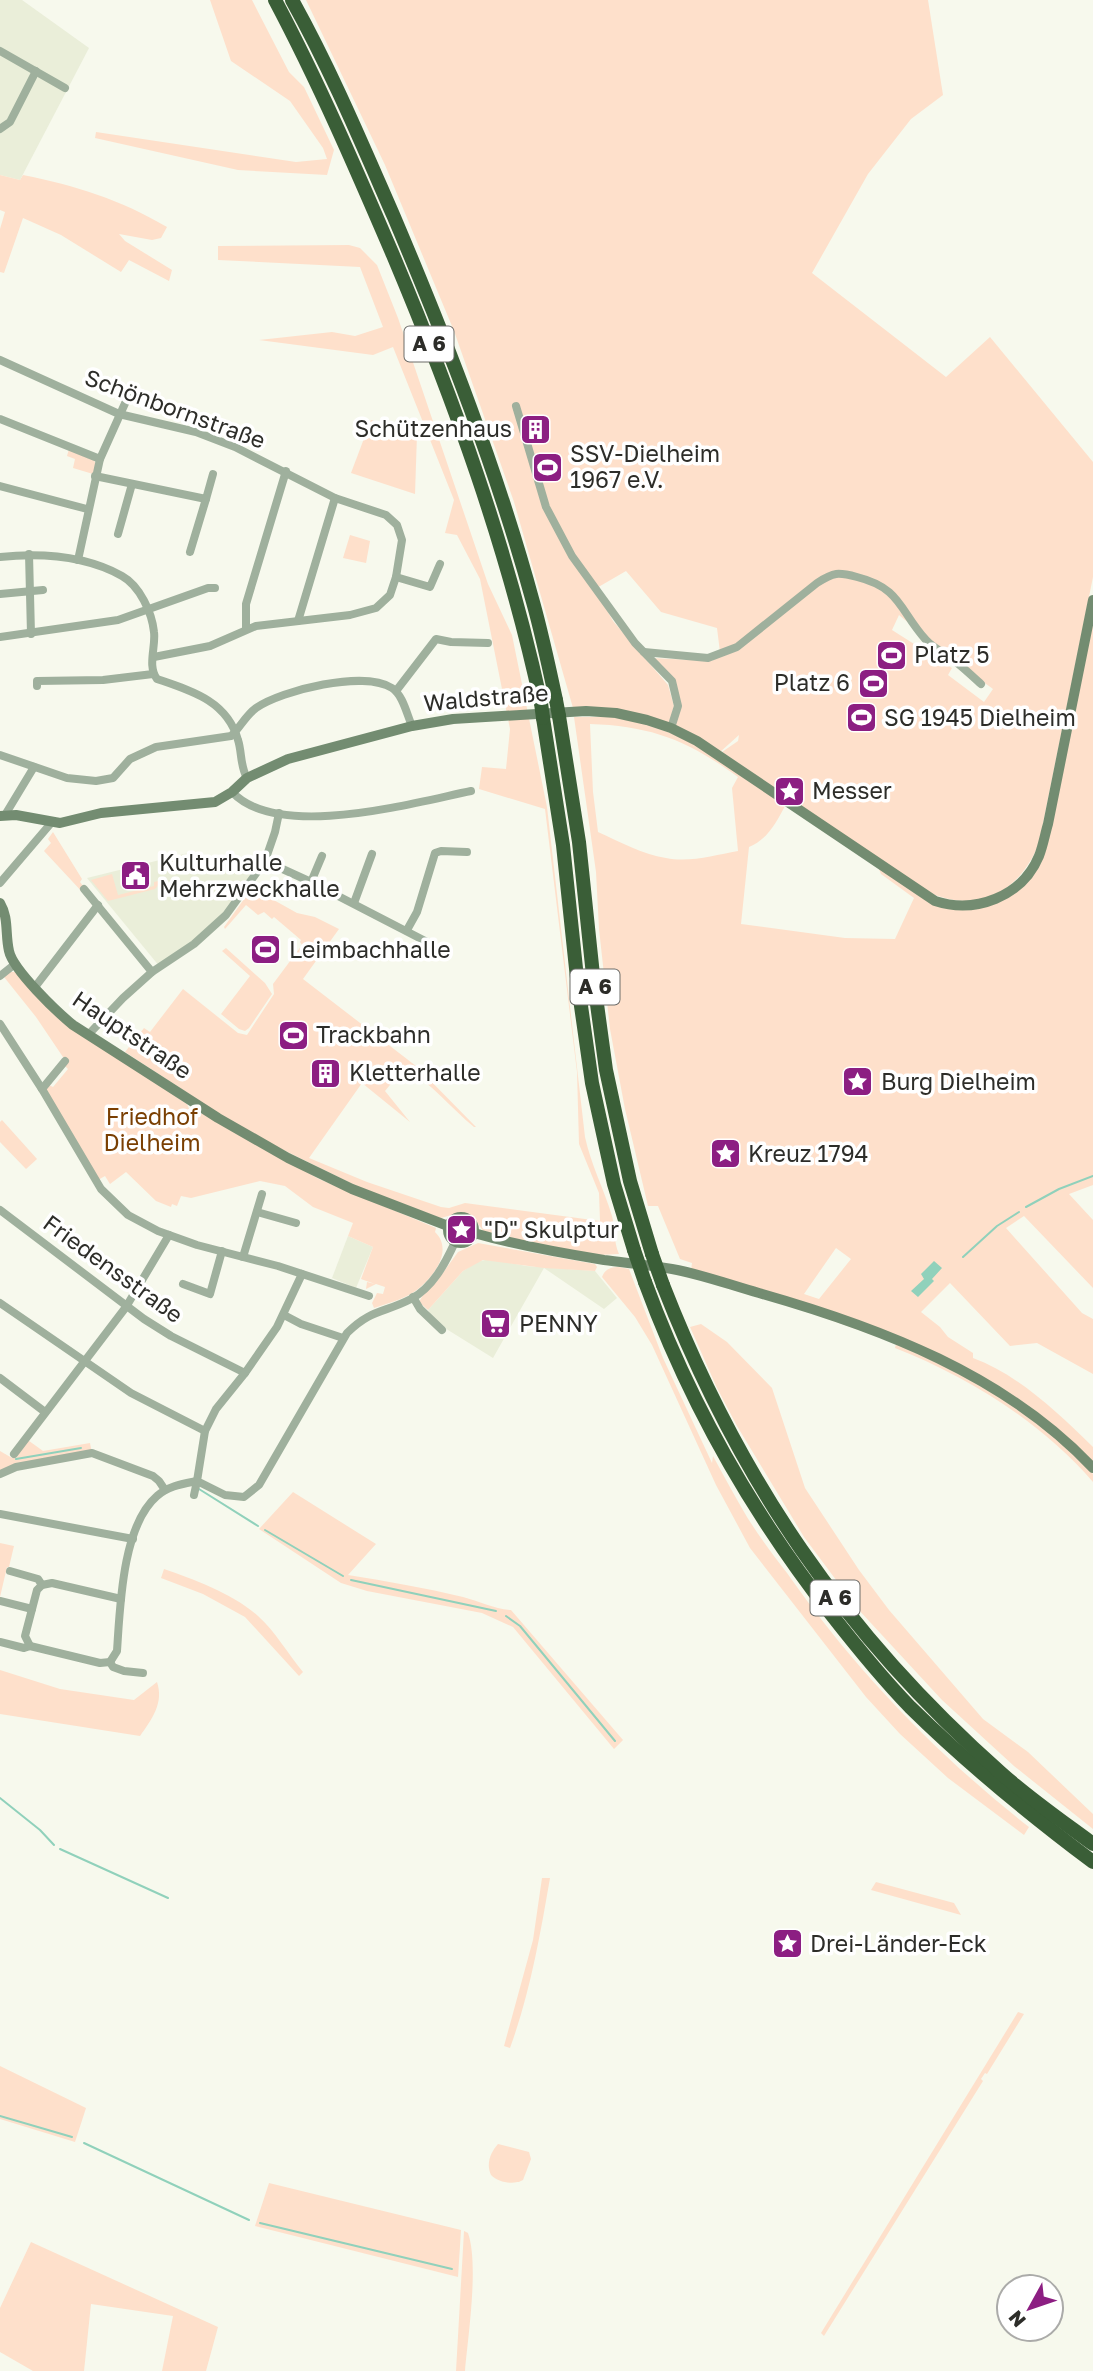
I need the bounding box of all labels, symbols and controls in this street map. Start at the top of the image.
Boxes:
road number: A 6 [404,326,453,362]
street label: Schönbornstraße [81,362,270,454]
building icon: Schützenhaus [518,412,552,446]
place label: Schützenhaus [355,414,512,442]
place label: SSV-Dielheim 1967 e.V. [570,439,720,493]
sports icon: SSV-Dielheim 1967 e.V. [530,450,564,484]
sports icon: Platz 5 [874,638,908,672]
place label: Platz 5 [914,640,990,668]
sports icon: Platz 6 [856,666,890,700]
place label: Platz 6 [774,668,850,696]
street label: Waldstraße [422,678,550,716]
sports icon: SG 1945 Dielheim [844,701,878,735]
place label: SG 1945 Dielheim [884,703,1076,731]
place icon: Messer [772,774,806,808]
place label: Messer [812,776,892,804]
place label: Kulturhalle Mehrzweckhalle [159,848,340,902]
public building icon: Kulturhalle Mehrzweckhalle [119,859,153,893]
sports icon: Leimbachhalle [249,933,283,967]
place label: Leimbachhalle [289,935,451,963]
road number: A 6 [570,970,620,1004]
street label: Hauptstraße [68,984,197,1084]
sports icon: Trackbahn [276,1018,310,1052]
place label: Trackbahn [316,1020,431,1048]
building icon: Kletterhalle [309,1056,343,1090]
place label: Kletterhalle [349,1058,481,1086]
place icon: Burg Dielheim [841,1065,875,1099]
place label: Burg Dielheim [881,1067,1036,1095]
park label: Friedhof Dielheim [104,1102,200,1156]
place icon: Kreuz 1794 [708,1137,742,1171]
place label: Kreuz 1794 [748,1139,869,1167]
street label: Friedensstraße [38,1208,189,1328]
place icon: "D" Skulptur [444,1213,478,1247]
place label: "D" Skulptur [484,1215,619,1243]
supermarket icon: PENNY [479,1307,513,1341]
place label: PENNY [519,1309,598,1337]
road number: A 6 [810,1580,860,1616]
place icon: Drei-Länder-Eck [770,1927,804,1961]
place label: Drei-Länder-Eck [810,1929,987,1957]
north arrow [995,2273,1065,2343]
text: N [1003,2306,1030,2332]

